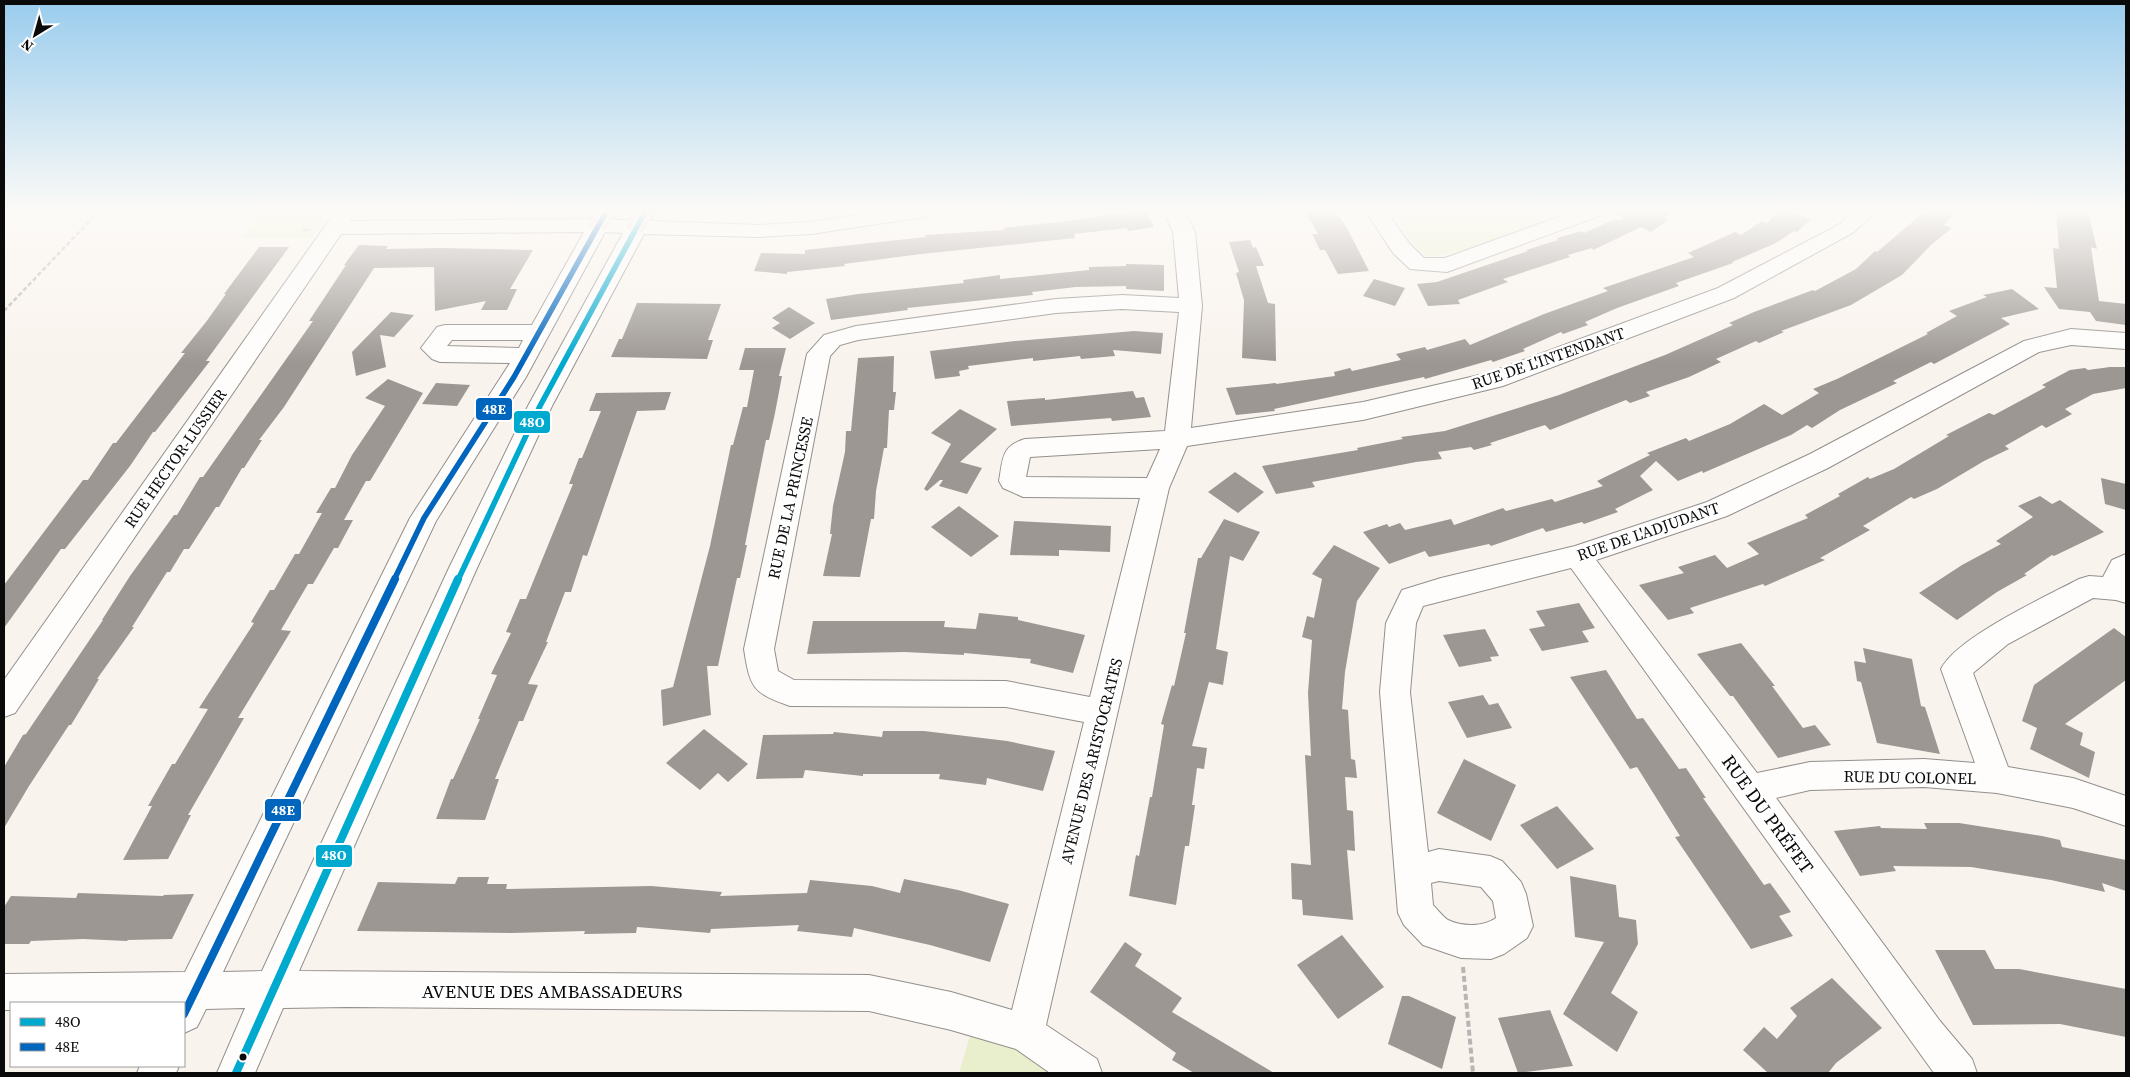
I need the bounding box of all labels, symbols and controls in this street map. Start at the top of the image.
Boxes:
north arrow [10,10,60,60]
text: N [17,34,37,56]
street label: RUE DE L'INTENDANT [1469,321,1628,395]
street label: RUE HECTOR-LUSSIER [119,384,232,532]
line badge: 48E [475,397,513,421]
text: 48E [482,399,506,419]
line badge: 48O [513,410,551,434]
text: 48O [519,412,545,432]
street label: RUE DE LA PRINCESSE [762,415,818,581]
street label: RUE DE L'ADJUDANT [1574,496,1723,566]
street label: AVENUE DES ARISTOCRATES [1055,656,1127,866]
street label: RUE DU PRÉFET [1716,749,1820,879]
street label: RUE DU COLONEL [1843,765,1977,789]
line badge: 48E [264,798,302,822]
text: 48E [271,800,295,820]
line badge: 48O [315,844,353,868]
text: 48O [321,845,347,865]
street label: AVENUE DES AMBASSADEURS [422,978,682,1004]
legend [10,1002,185,1067]
text: 48O [55,1011,81,1032]
text: 48E [55,1036,79,1057]
unlabelled marker [238,1052,248,1062]

